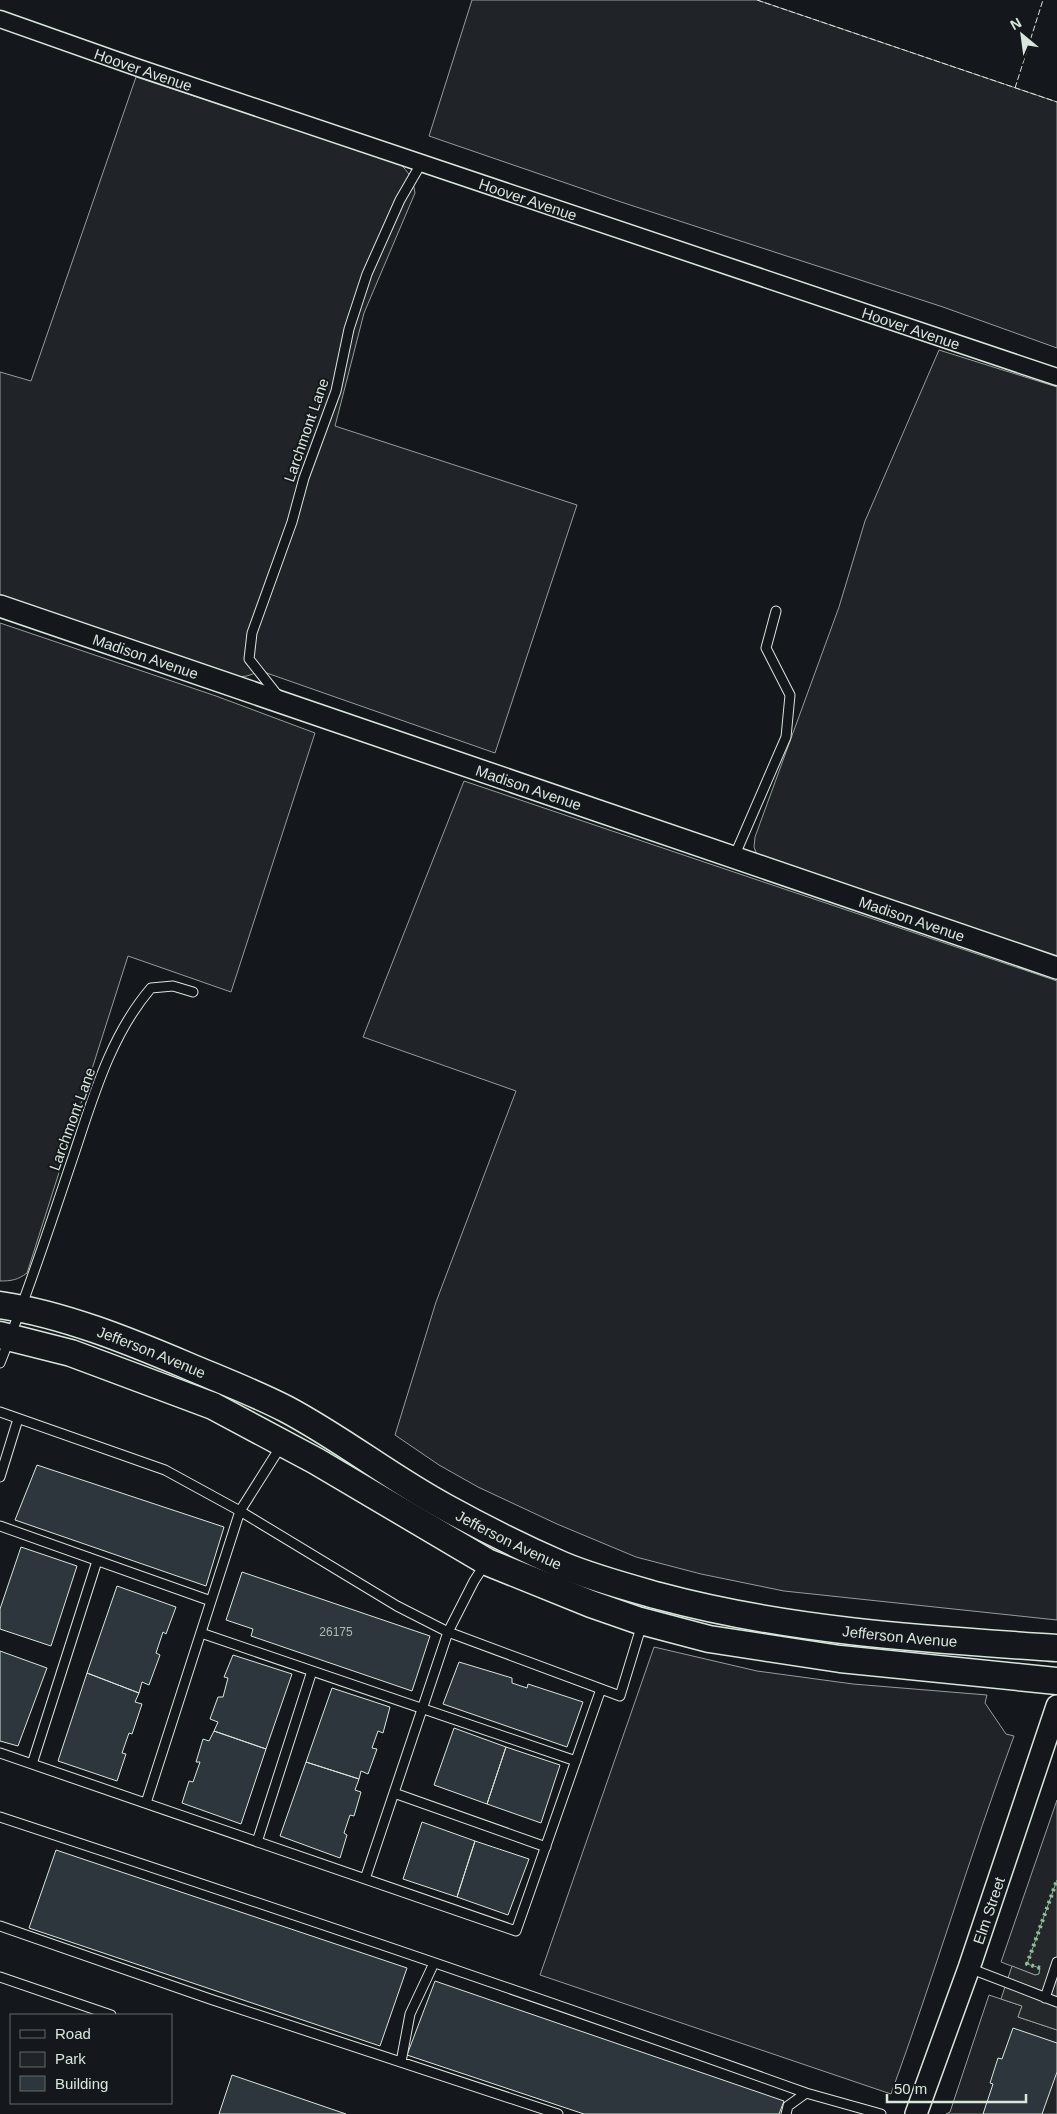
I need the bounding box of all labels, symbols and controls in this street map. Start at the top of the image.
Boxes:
north arrow [997,10,1047,60]
text: N [1007,14,1024,33]
street label: Hoover Avenue [92,45,195,94]
street label: Hoover Avenue [477,175,579,223]
street label: Hoover Avenue [860,303,962,352]
street label: Larchmont Lane [280,376,332,484]
street label: Madison Avenue [91,630,201,682]
street label: Madison Avenue [474,761,584,813]
street label: Madison Avenue [857,892,967,944]
street label: Larchmont Lane [45,1065,99,1173]
street label: Jefferson Avenue [95,1322,208,1381]
street label: Jefferson Avenue [453,1506,565,1572]
street label: Jefferson Avenue [841,1622,958,1650]
house number: 26175 [319,1625,353,1639]
street label: Elm Street [969,1874,1008,1946]
legend [10,2014,172,2104]
text: Road [55,2025,91,2042]
text: Park [55,2050,86,2067]
scale bar [887,2072,1026,2104]
text: Building [55,2075,108,2092]
text: 50 m [894,2080,927,2097]

